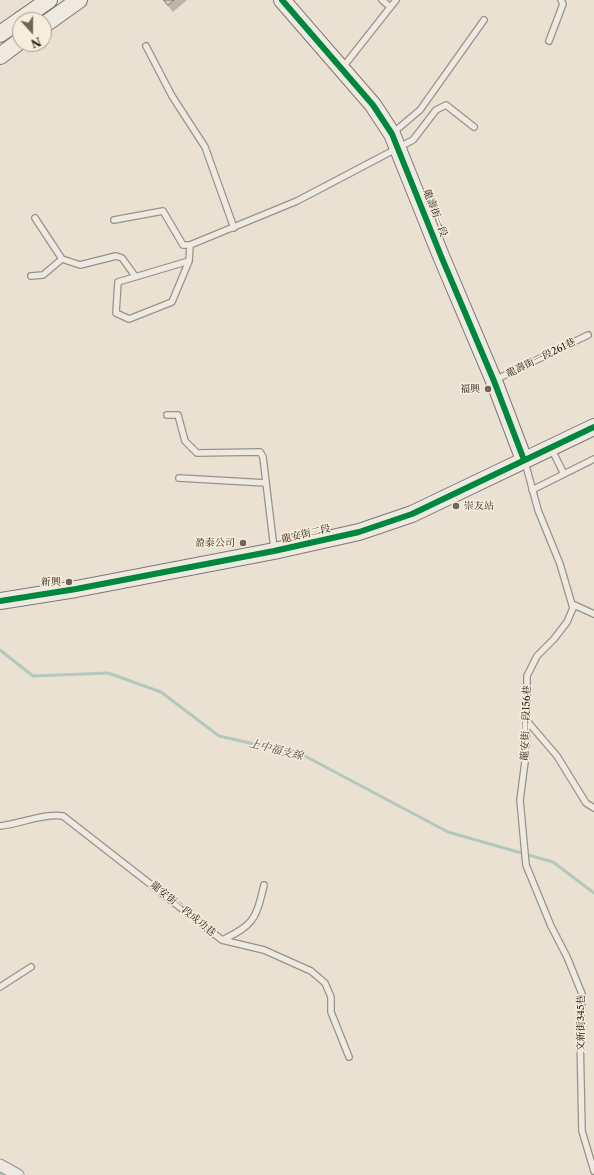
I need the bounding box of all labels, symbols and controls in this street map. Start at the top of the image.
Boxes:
north arrow [12,12,52,52]
text: N [29,34,43,51]
street label: 龍壽街一段 [420,188,450,238]
street label: 龍壽街一段261巷 [504,336,578,380]
place label: 福興 [460,383,480,395]
marker: 福興 [483,384,493,394]
place label: 崇友站 [464,500,494,512]
marker: 崇友站 [451,501,461,511]
street label: 龍安街二段 [280,523,332,545]
place label: 盈泰公司 [195,537,235,549]
marker: 盈泰公司 [238,538,248,548]
place label: 新興 [41,576,61,588]
marker: 新興 [64,577,74,587]
street label: 龍安街二段156巷 [519,685,533,761]
water label: 上中福支線 [248,737,304,763]
street label: 龍安街一段成功巷 [148,879,218,939]
street label: 文新街345巷 [575,995,587,1051]

